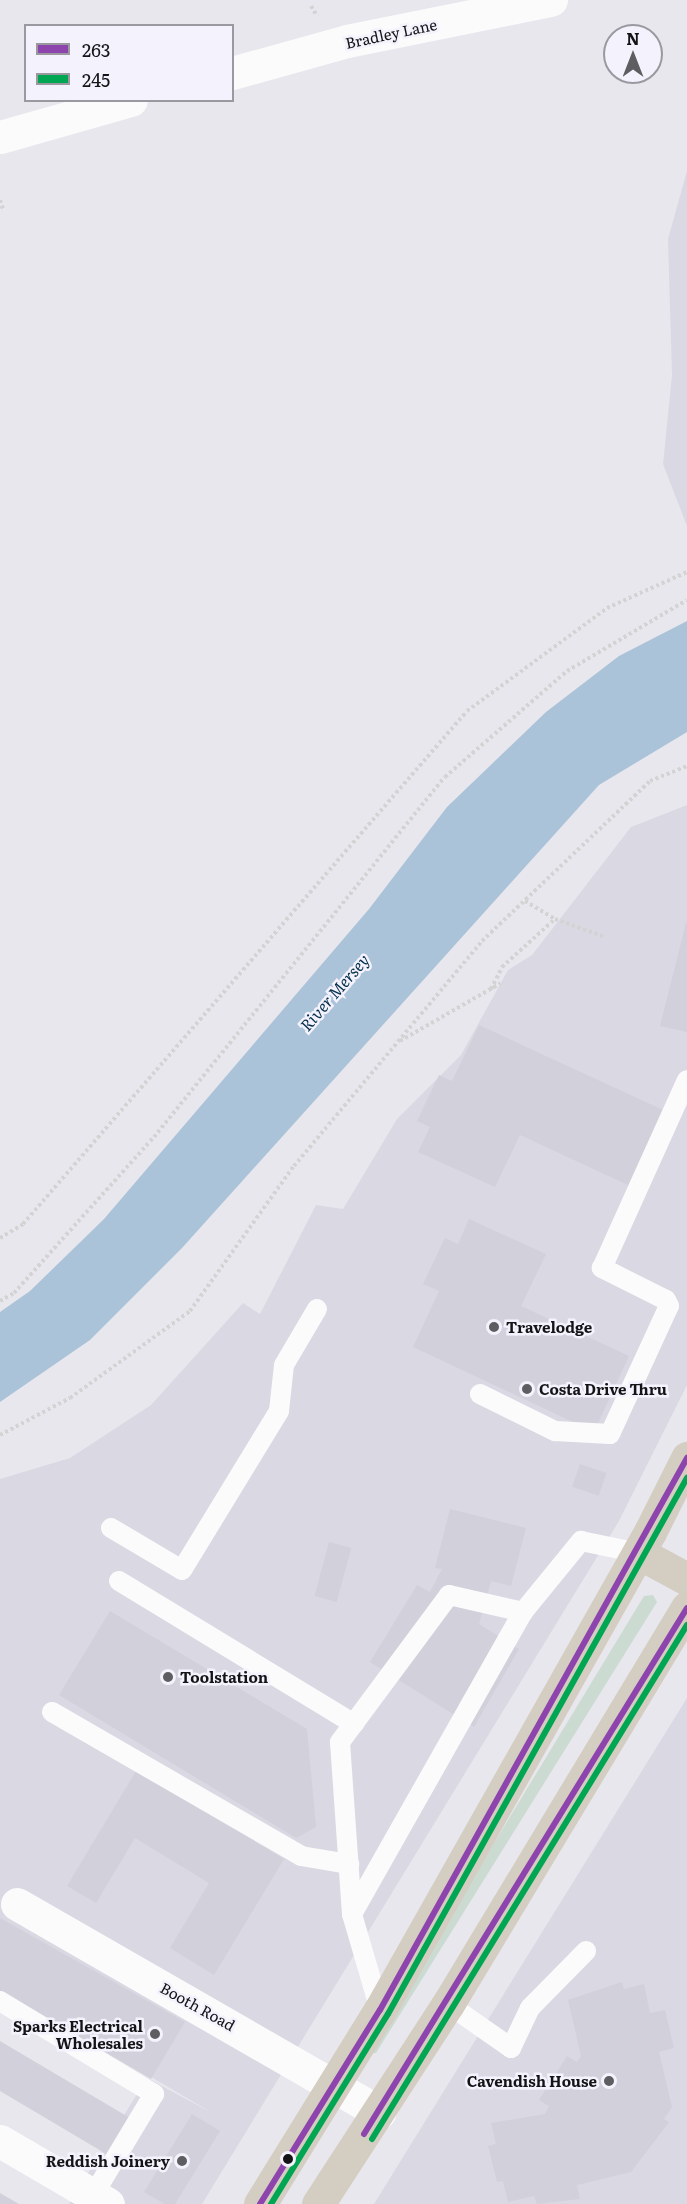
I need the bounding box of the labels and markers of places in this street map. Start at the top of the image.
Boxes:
place label: Travelodge [506,1318,592,1336]
marker: Travelodge [487,1320,501,1334]
place label: Costa Drive Thru [539,1380,667,1398]
marker: Costa Drive Thru [520,1382,534,1396]
place label: Toolstation [180,1668,268,1686]
marker: Toolstation [161,1670,175,1684]
place label: Sparks Electrical Wholesales [13,2016,143,2051]
marker: Sparks Electrical Wholesales [148,2027,162,2041]
place label: Cavendish House [467,2072,597,2090]
marker: Cavendish House [602,2074,616,2088]
place label: Reddish Joinery [46,2152,170,2170]
unlabelled marker [282,2153,294,2165]
marker: Reddish Joinery [175,2154,189,2168]

